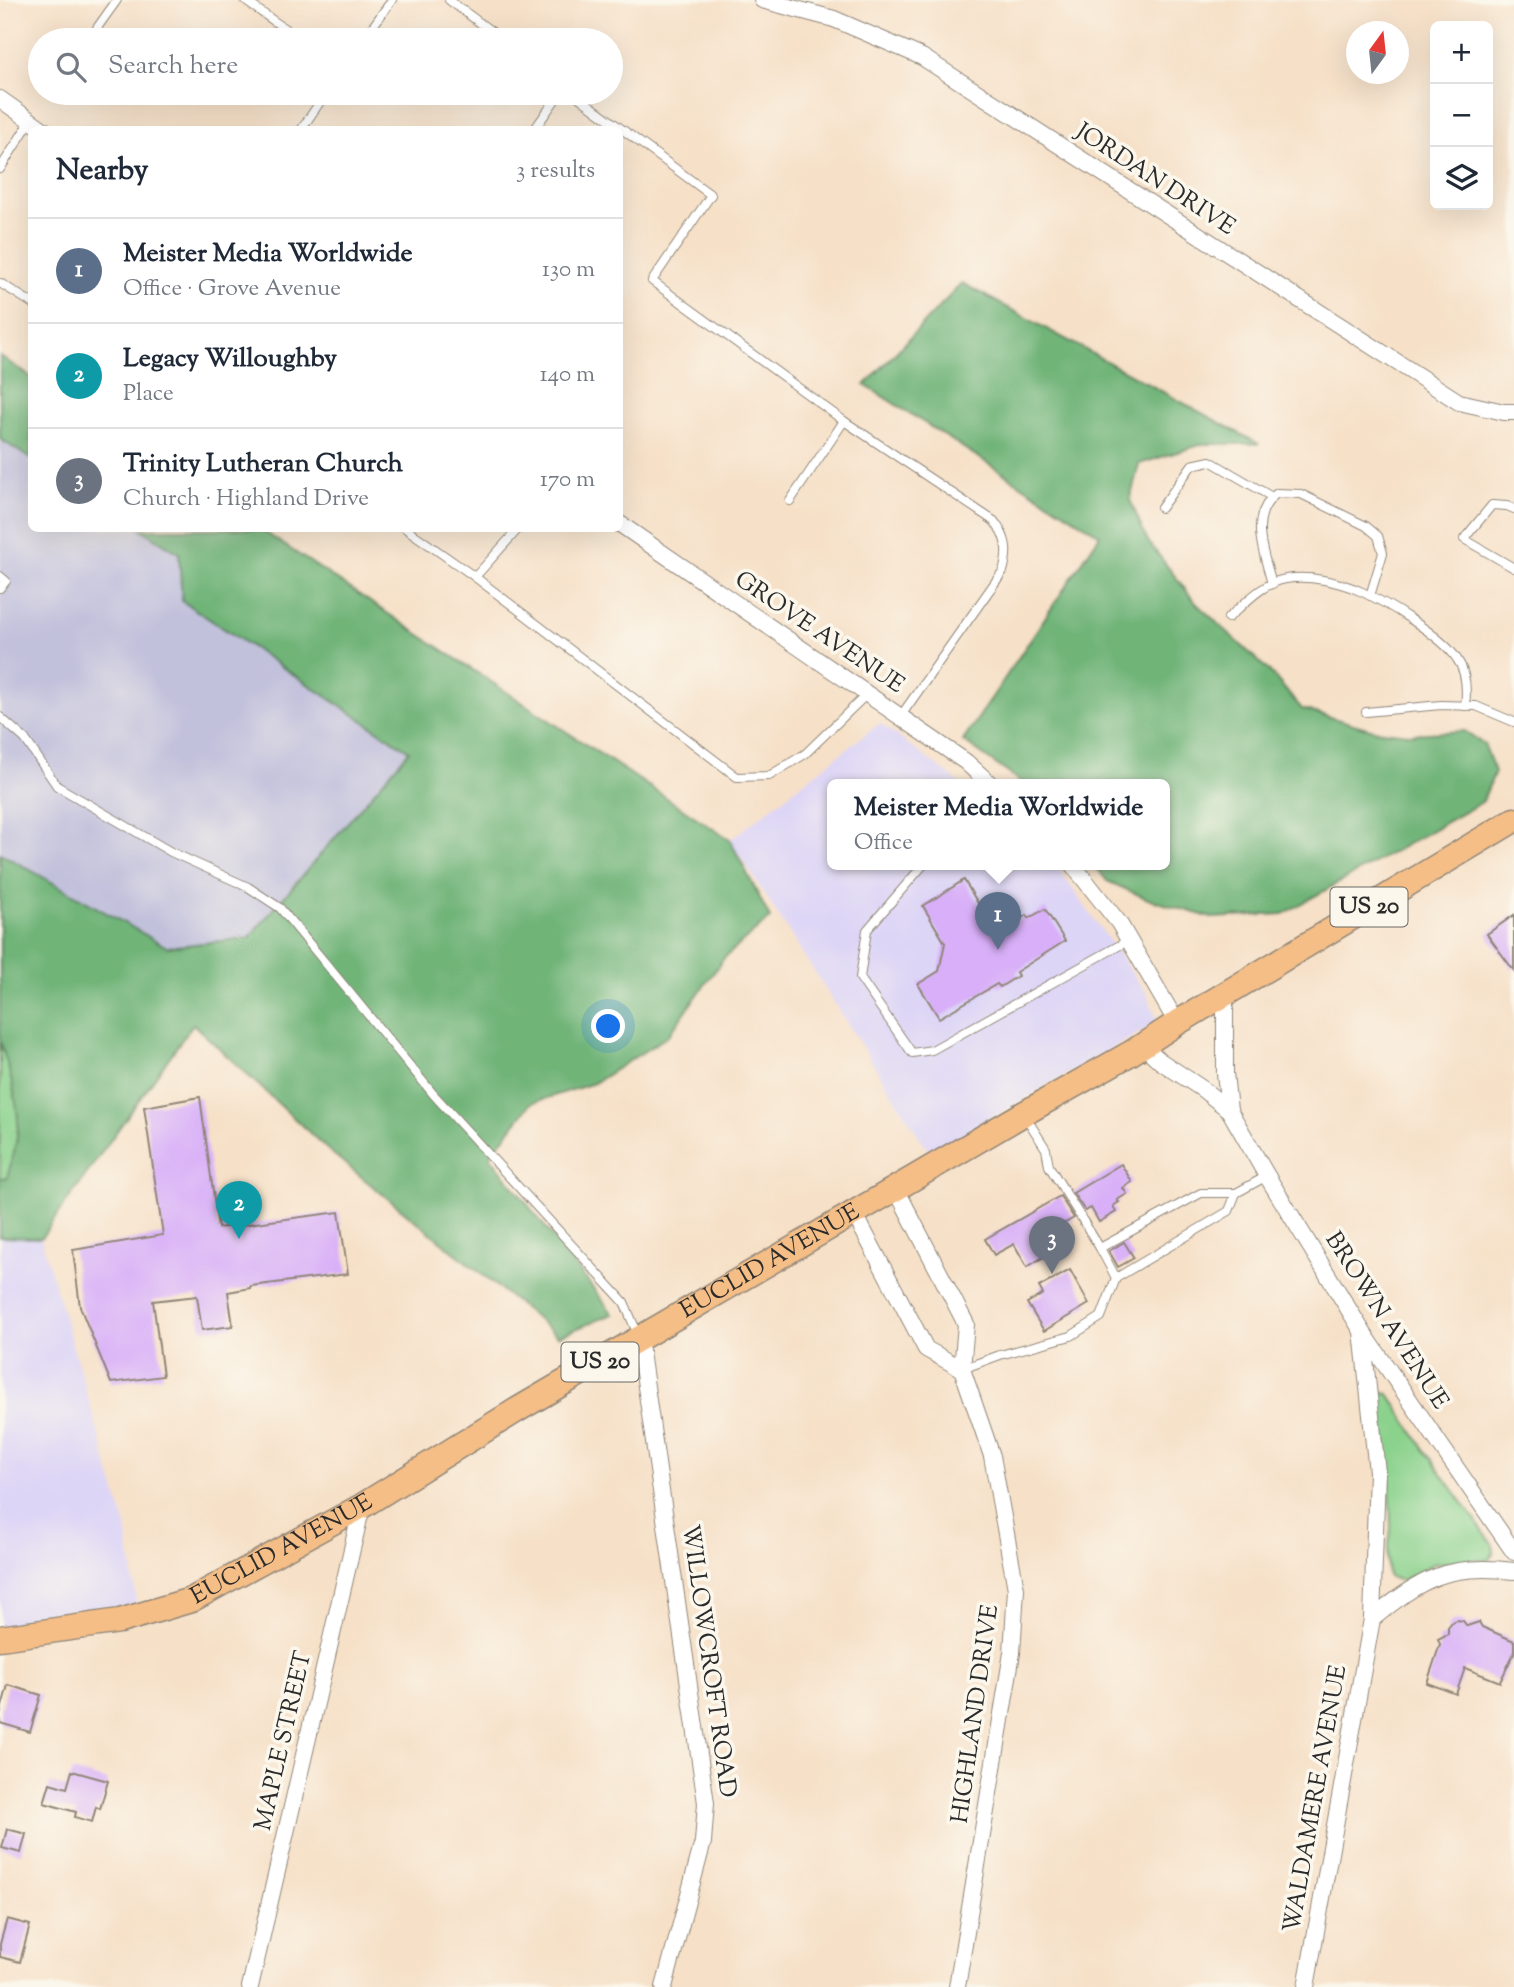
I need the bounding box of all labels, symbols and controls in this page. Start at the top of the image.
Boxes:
north arrow [1346,21,1409,84]
map controls [1430,21,1493,210]
button: + [1430,21,1493,84]
search box [28,28,623,105]
icon: search [52,48,90,86]
text: Search here [108,48,238,85]
button: − [1430,84,1493,147]
street label: JORDAN DRIVE [1067,114,1242,245]
button: layers [1430,147,1493,210]
text: Nearby [56,150,148,193]
text: 3 results [516,155,595,188]
text: Meister Media Worldwide [123,236,413,273]
text: 1 [75,254,83,287]
text: 130 m [542,254,595,287]
text: Office · Grove Avenue [123,273,341,306]
text: Legacy Willoughby [123,341,337,378]
text: 2 [74,359,84,392]
text: 140 m [540,359,595,392]
text: Place [123,378,174,411]
text: Trinity Lutheran Church [123,446,403,483]
text: 3 [74,464,84,497]
text: 170 m [540,464,595,497]
text: Church · Highland Drive [123,483,369,516]
street label: GROVE AVENUE [727,563,911,703]
popup [827,779,1170,870]
text: Meister Media Worldwide [854,790,1143,827]
text: Office [854,827,913,860]
road number: US 20 [1330,888,1408,926]
pin: 1 [975,892,1021,950]
your location [591,1009,625,1043]
pin: 2 [216,1181,262,1239]
street label: EUCLID AVENUE [674,1196,867,1328]
pin: 3 [1029,1216,1075,1274]
street label: BROWN AVENUE [1316,1225,1457,1417]
road number: US 20 [562,1343,638,1382]
street label: EUCLID AVENUE [185,1486,380,1614]
street label: WILLOWCROFT ROAD [672,1522,744,1800]
street label: HIGHLAND DRIVE [944,1602,1008,1826]
street label: MAPLE STREET [247,1648,321,1834]
street label: WALDAMERE AVENUE [1276,1662,1356,1935]

